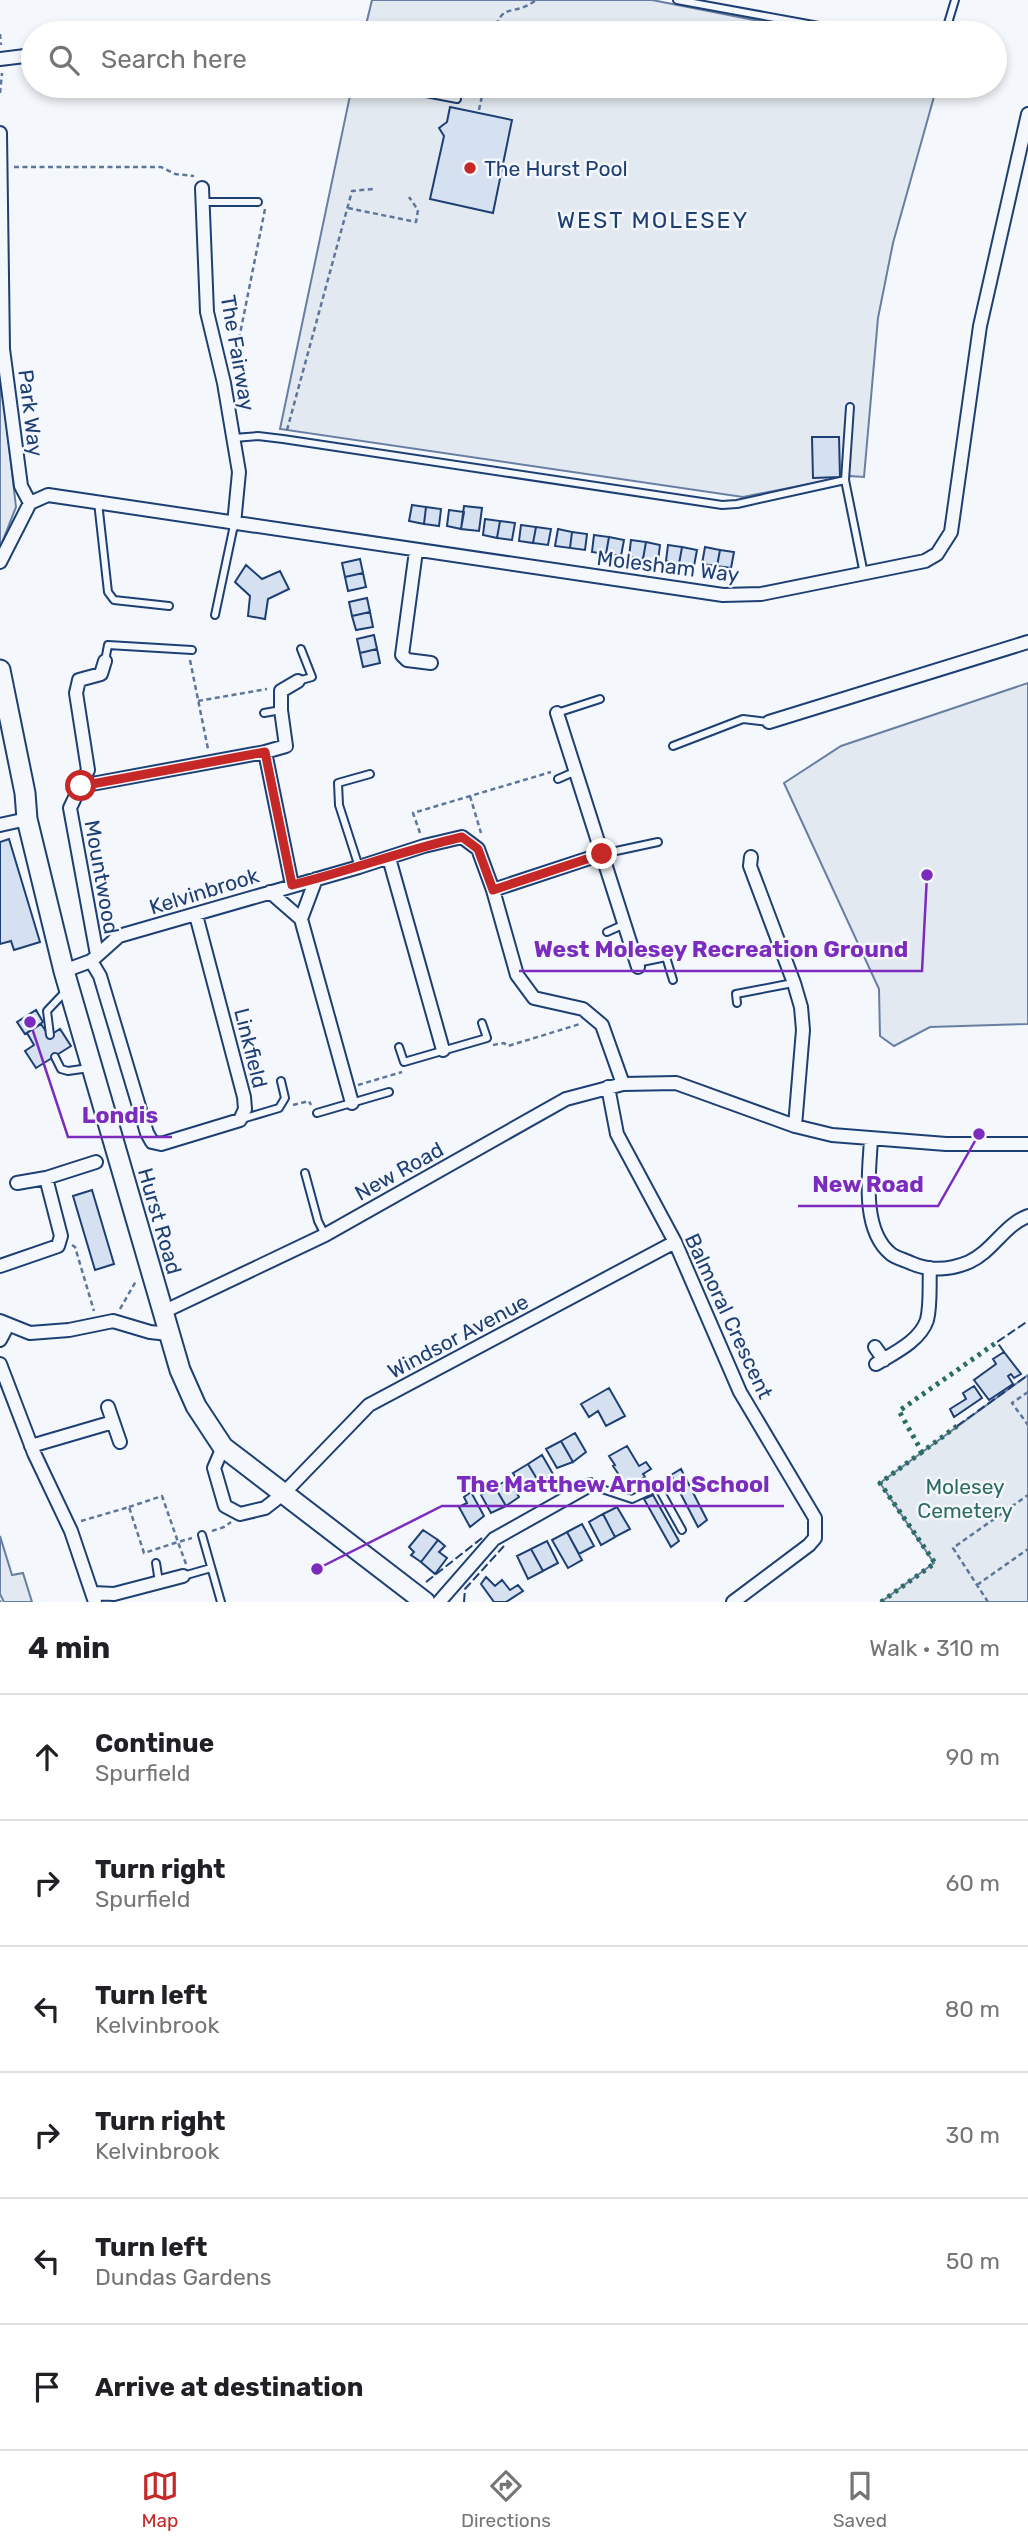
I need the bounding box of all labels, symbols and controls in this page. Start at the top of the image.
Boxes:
search box [21,21,1007,98]
icon: search [45,41,83,79]
text: Search here [101,44,247,75]
place label: The Hurst Pool [484,156,628,181]
marker: The Hurst Pool [462,160,478,176]
district label: WEST MOLESEY [557,206,749,234]
street label: The Fairway [216,293,261,413]
street label: Park Way [13,368,49,458]
street label: Molesham Way [595,545,741,587]
route start [65,770,96,801]
street label: Mountwood [80,818,124,936]
route end [586,838,617,869]
street label: Kelvinbrook [146,862,262,920]
callout: West Molesey Recreation Ground [519,927,922,971]
text: West Molesey Recreation Ground [534,935,908,963]
street label: Linkfield [229,1006,273,1090]
callout: Londis [68,1093,172,1137]
text: Londis [82,1101,158,1129]
street label: New Road [350,1136,448,1206]
callout: New Road [798,1162,938,1206]
street label: Hurst Road [133,1165,187,1277]
text: New Road [812,1170,924,1198]
street label: Balmoral Crescent [680,1229,778,1403]
street label: Windsor Avenue [383,1288,533,1384]
callout: The Matthew Arnold School [442,1462,784,1506]
text: The Matthew Arnold School [456,1470,770,1498]
park label: Molesey Cemetery [917,1474,1013,1523]
text: 4 min [28,1630,110,1666]
text: Walk · 310 m [869,1634,1000,1662]
text: Continue [95,1728,214,1759]
icon: ahead [28,1738,66,1776]
text: 90 m [946,1743,1000,1771]
text: Spurfield [95,1759,190,1787]
text: Turn right [95,1854,225,1885]
icon: right [28,1864,66,1902]
text: 60 m [945,1869,1000,1897]
text: Spurfield [95,1885,190,1913]
text: Turn left [95,1980,207,2011]
icon: left [28,1990,66,2028]
text: 80 m [945,1995,1000,2023]
text: Kelvinbrook [95,2011,219,2039]
text: Turn right [95,2106,225,2137]
icon: right [28,2116,66,2154]
text: 30 m [945,2121,1000,2149]
text: Kelvinbrook [95,2137,219,2165]
text: Turn left [95,2232,207,2263]
icon: left [28,2242,66,2280]
text: 50 m [946,2247,1000,2275]
text: Dundas Gardens [95,2263,271,2291]
icon: arrive [28,2368,66,2406]
text: Arrive at destination [95,2372,363,2403]
tab: Map [141,2467,179,2532]
tab: Directions [461,2467,551,2532]
tab: Saved [833,2467,887,2532]

